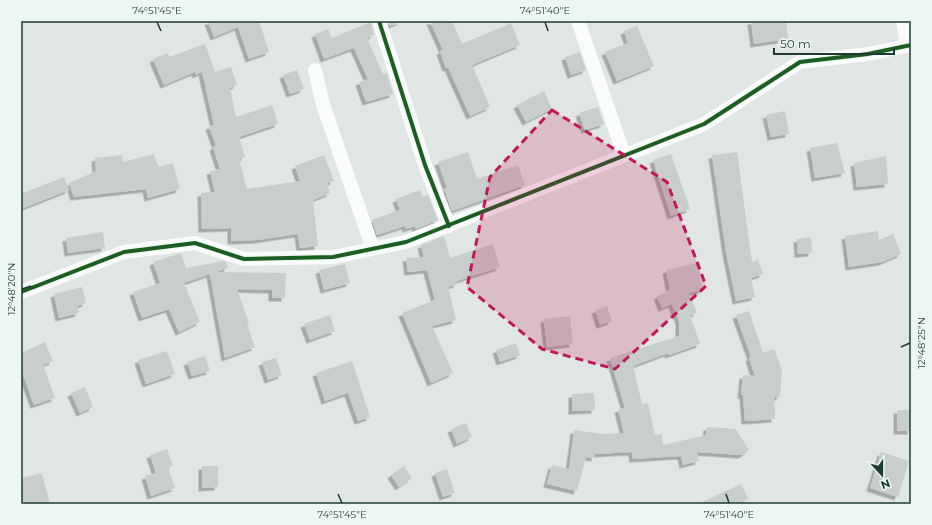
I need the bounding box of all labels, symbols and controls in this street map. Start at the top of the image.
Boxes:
text: 74°51'45"E [132,4,182,17]
text: 74°51'40"E [520,4,571,17]
scale bar [774,30,894,56]
text: 50 m [780,36,811,51]
text: 12°48'20"N [5,263,18,315]
text: 12°48'25"N [915,317,928,369]
north arrow [862,455,902,495]
text: N [879,476,892,492]
text: 74°51'45"E [317,508,367,521]
text: 74°51'40"E [704,508,755,521]

